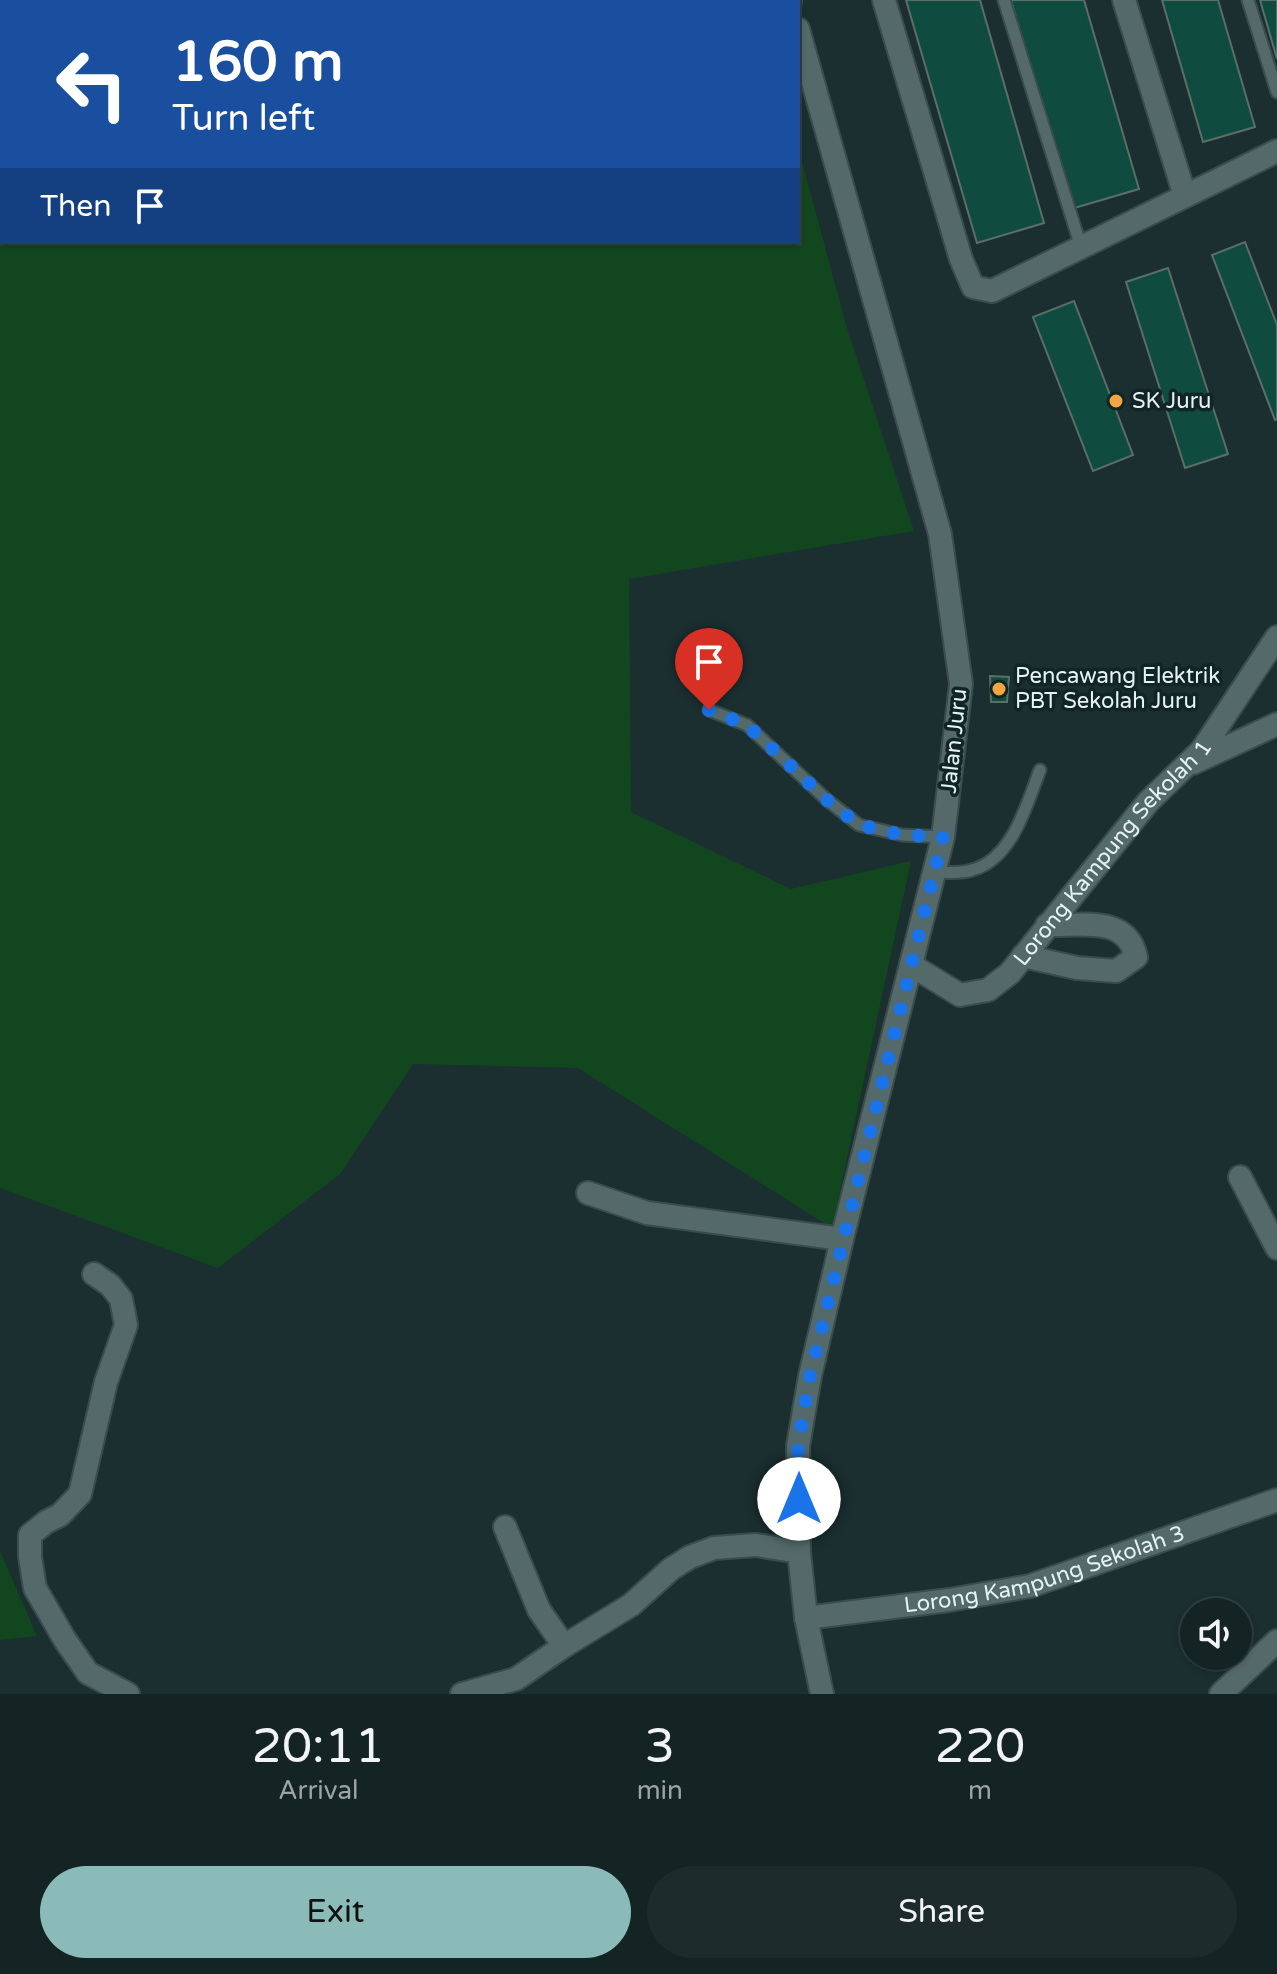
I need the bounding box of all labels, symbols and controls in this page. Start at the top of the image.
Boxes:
text: 160 m [172,29,343,96]
icon: left [40,32,144,136]
text: Turn left [172,97,315,140]
icon: arrive [128,184,172,228]
text: Then [40,188,112,225]
place label: SK Juru [1132,388,1212,414]
marker: SK Juru [1107,392,1125,410]
pin [675,628,743,710]
icon: arrive [687,640,731,684]
place label: Pencawang Elektrik PBT Sekolah Juru [1015,663,1220,714]
marker: Pencawang Elektrik PBT Sekolah Juru [990,680,1008,698]
street label: Jalan Juru [936,687,972,795]
street label: Lorong Kampung Sekolah 1 [1008,736,1218,971]
position arrow [757,1457,841,1541]
street label: Lorong Kampung Sekolah 3 [902,1520,1188,1619]
map controls [1180,1598,1252,1670]
button: sound [1180,1598,1252,1670]
text: 20:11 [252,1718,385,1776]
text: 3 [645,1718,675,1776]
text: 220 [935,1718,1025,1776]
text: Arrival [278,1775,359,1806]
text: min [637,1775,683,1806]
text: m [968,1775,992,1806]
button: Exit [40,1866,631,1958]
button: Share [647,1866,1237,1958]

